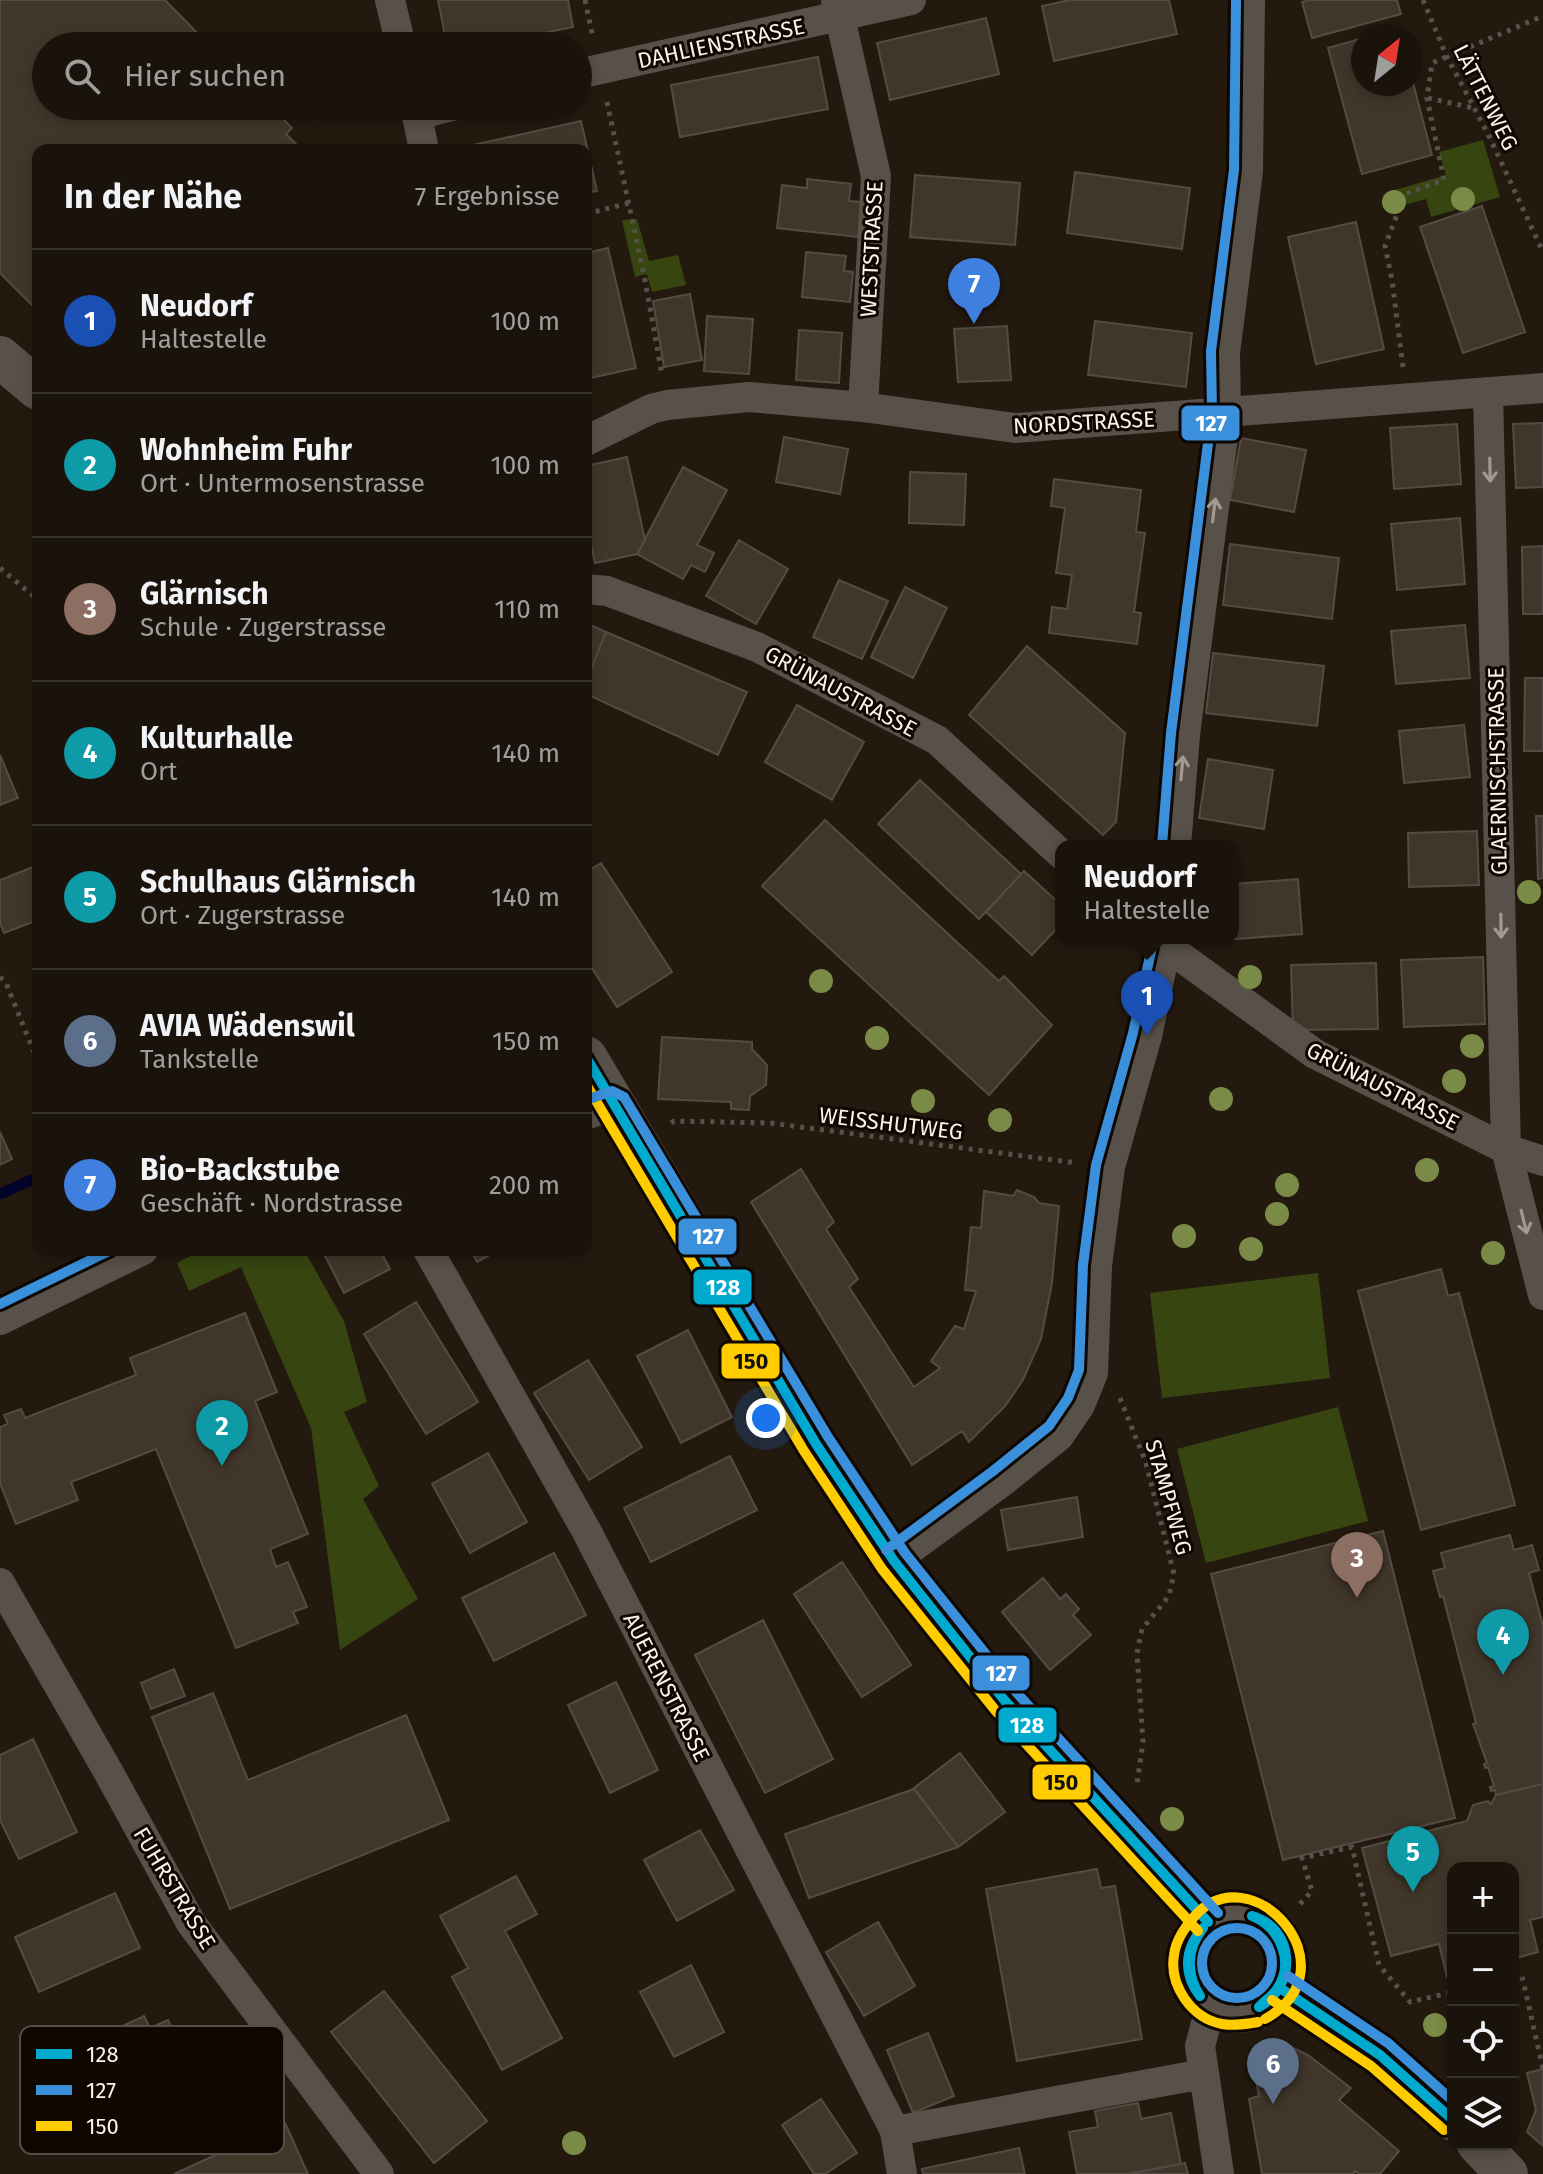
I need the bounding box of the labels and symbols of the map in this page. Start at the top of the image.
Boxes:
street label: DAHLIENSTRASSE [635,13,807,74]
north arrow [1351,24,1423,96]
street label: LÄTTENWEG [1447,40,1524,155]
street label: WESTSTRASSE [854,180,889,318]
pin: 7 [948,258,1000,324]
line badge: 127 [1180,404,1241,442]
street label: NORDSTRASSE [1012,405,1156,440]
text: 127 [1195,410,1227,437]
one-way arrow [1483,456,1498,483]
one-way arrow [1206,497,1221,524]
street label: GRÜNAUSTRASSE [760,640,921,743]
street label: GLAERNISCHSTRASSE [1482,667,1513,875]
one-way arrow [1175,755,1190,782]
one-way arrow [1493,912,1508,939]
pin: 1 [1121,970,1173,1036]
street label: GRÜNAUSTRASSE [1302,1036,1464,1137]
street label: WEISSHUTWEG [818,1101,964,1146]
one-way arrow [1518,1209,1533,1234]
line badge: 127 [677,1217,738,1256]
text: 127 [692,1223,724,1250]
line badge: 128 [692,1268,753,1306]
text: 128 [706,1274,740,1301]
line badge: 150 [720,1342,781,1380]
text: 150 [734,1348,769,1375]
your location [746,1398,786,1438]
pin: 2 [196,1400,248,1466]
street label: STAMPFWEG [1139,1436,1198,1558]
pin: 3 [1331,1532,1383,1598]
street label: AUERENSTRASSE [618,1608,716,1766]
pin: 4 [1477,1609,1529,1675]
line badge: 127 [971,1654,1031,1692]
text: 127 [985,1660,1017,1687]
line badge: 128 [997,1706,1058,1744]
text: 128 [1010,1712,1044,1739]
line badge: 150 [1031,1763,1092,1801]
text: 150 [1044,1769,1079,1796]
street label: FUHRSTRASSE [128,1822,222,1954]
pin: 5 [1387,1826,1439,1892]
legend [20,2026,284,2154]
pin: 6 [1247,2038,1299,2104]
text: 128 [86,2041,119,2068]
text: 127 [86,2077,116,2104]
text: 150 [86,2113,119,2140]

